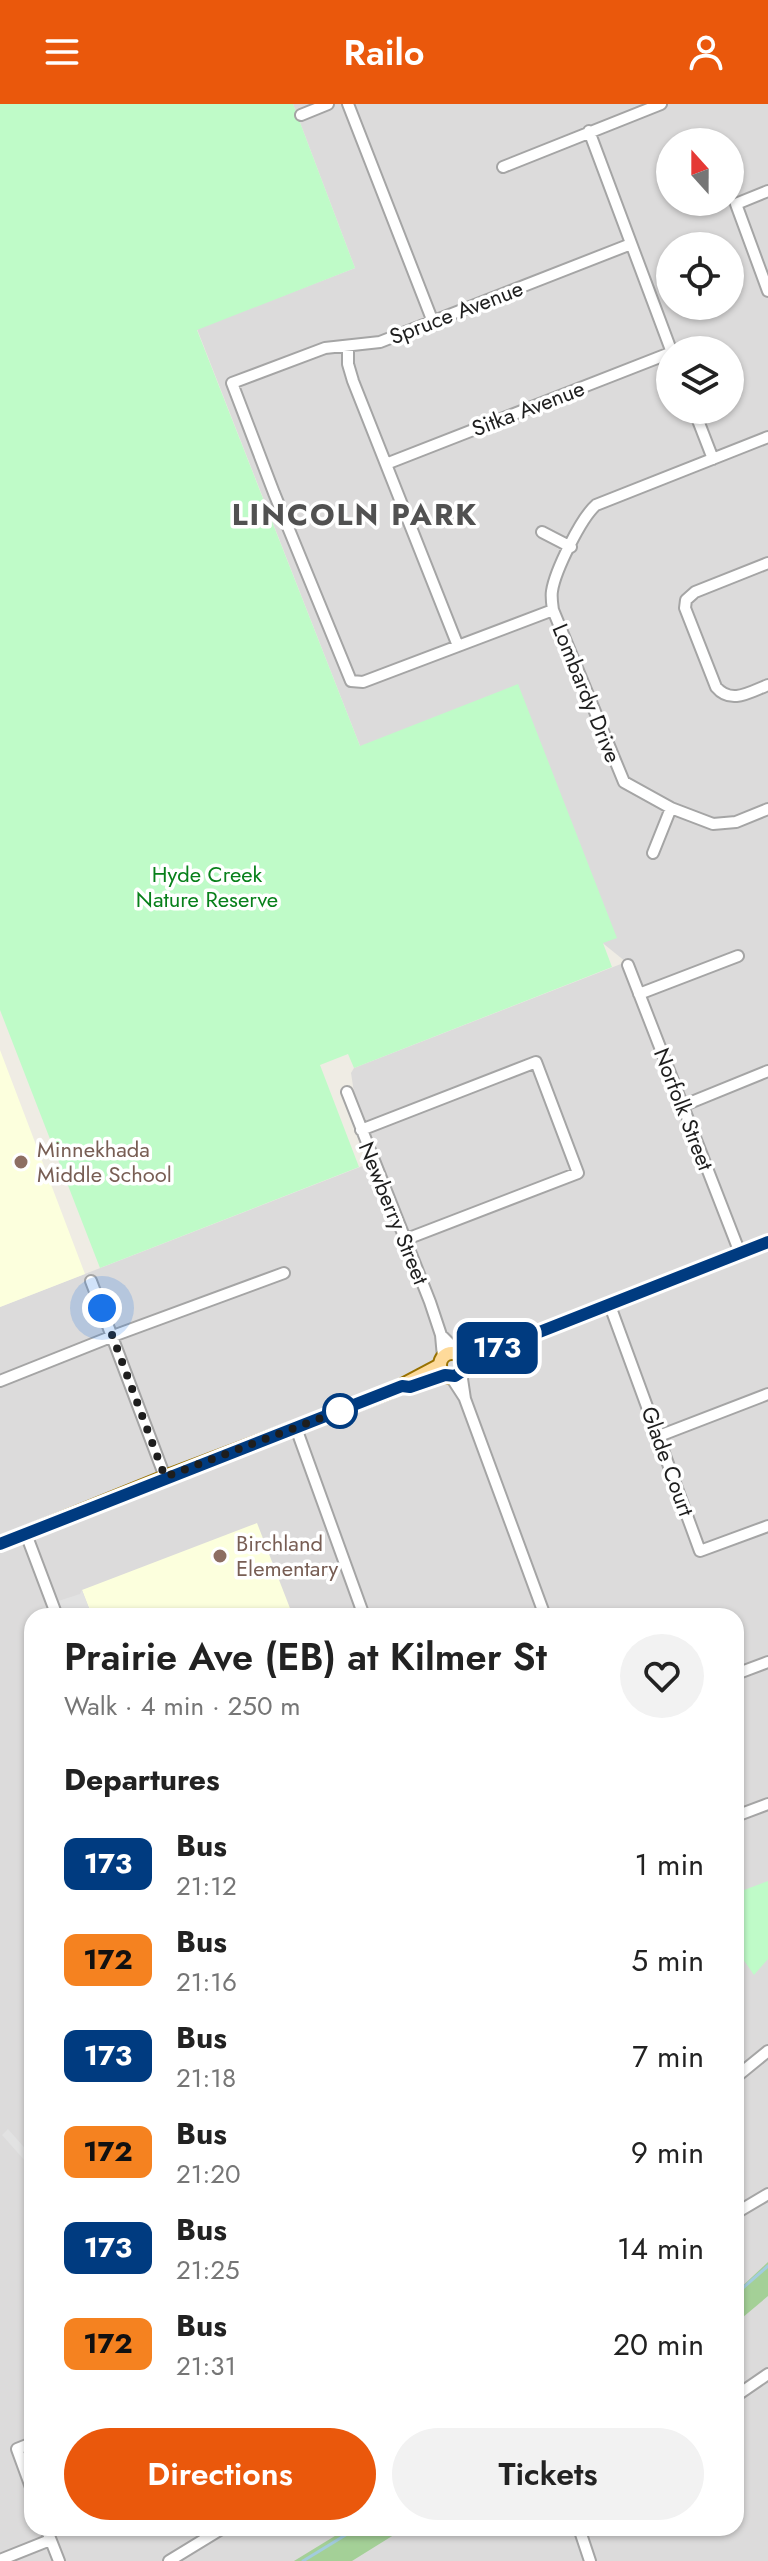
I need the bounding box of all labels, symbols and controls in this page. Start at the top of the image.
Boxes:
text: Railo [344,26,424,78]
icon: menu [40,30,84,74]
icon: person [684,30,728,74]
north arrow [656,128,744,216]
map controls [656,128,744,424]
button: locate [656,232,744,320]
street label: Spruce Avenue [385,272,527,352]
button: layers [656,336,744,424]
street label: Sitka Avenue [467,372,589,444]
district label: LINCOLN PARK [232,493,478,536]
street label: Lombardy Drive [545,619,629,767]
park label: Hyde Creek Nature Reserve [136,858,278,915]
street label: Norfolk Street [646,1043,722,1176]
place label: Minnekhada Middle School [37,1133,172,1190]
street label: Newberry Street [351,1137,437,1290]
marker: Minnekhada Middle School [12,1153,30,1171]
your location [82,1288,122,1328]
line badge: 173 [451,1322,543,1374]
text: 173 [473,1327,521,1368]
unlabelled marker [323,1394,357,1428]
street label: Glade Court [633,1402,703,1521]
place label: Birchland Elementary [236,1527,339,1584]
marker: Birchland Elementary [211,1547,229,1565]
text: Prairie Ave (EB) at Kilmer St [64,1629,547,1684]
button: heart [620,1634,704,1718]
text: Walk · 4 min · 250 m [64,1687,301,1725]
text: Departures [64,1758,220,1801]
text: Bus [176,1824,227,1867]
text: 173 [84,1843,132,1884]
text: 1 min [635,1843,704,1886]
text: 21:12 [176,1867,237,1905]
text: Bus [176,1920,227,1963]
text: 172 [83,1939,133,1980]
text: 5 min [631,1939,704,1982]
text: 21:16 [176,1963,237,2001]
text: Bus [176,2016,227,2059]
text: 173 [84,2035,132,2076]
text: 7 min [632,2035,704,2078]
text: 21:18 [176,2059,236,2097]
text: Bus [176,2112,227,2155]
text: 172 [83,2131,133,2172]
text: 9 min [631,2131,704,2174]
text: 21:20 [176,2155,241,2193]
text: Bus [176,2208,227,2251]
text: 173 [84,2227,132,2268]
text: 14 min [617,2227,704,2270]
text: 21:25 [176,2251,240,2289]
text: Bus [176,2304,227,2347]
text: 172 [83,2323,133,2364]
text: 20 min [613,2323,704,2366]
text: 21:31 [176,2347,236,2385]
button: Directions [64,2428,376,2520]
button: Tickets [392,2428,704,2520]

